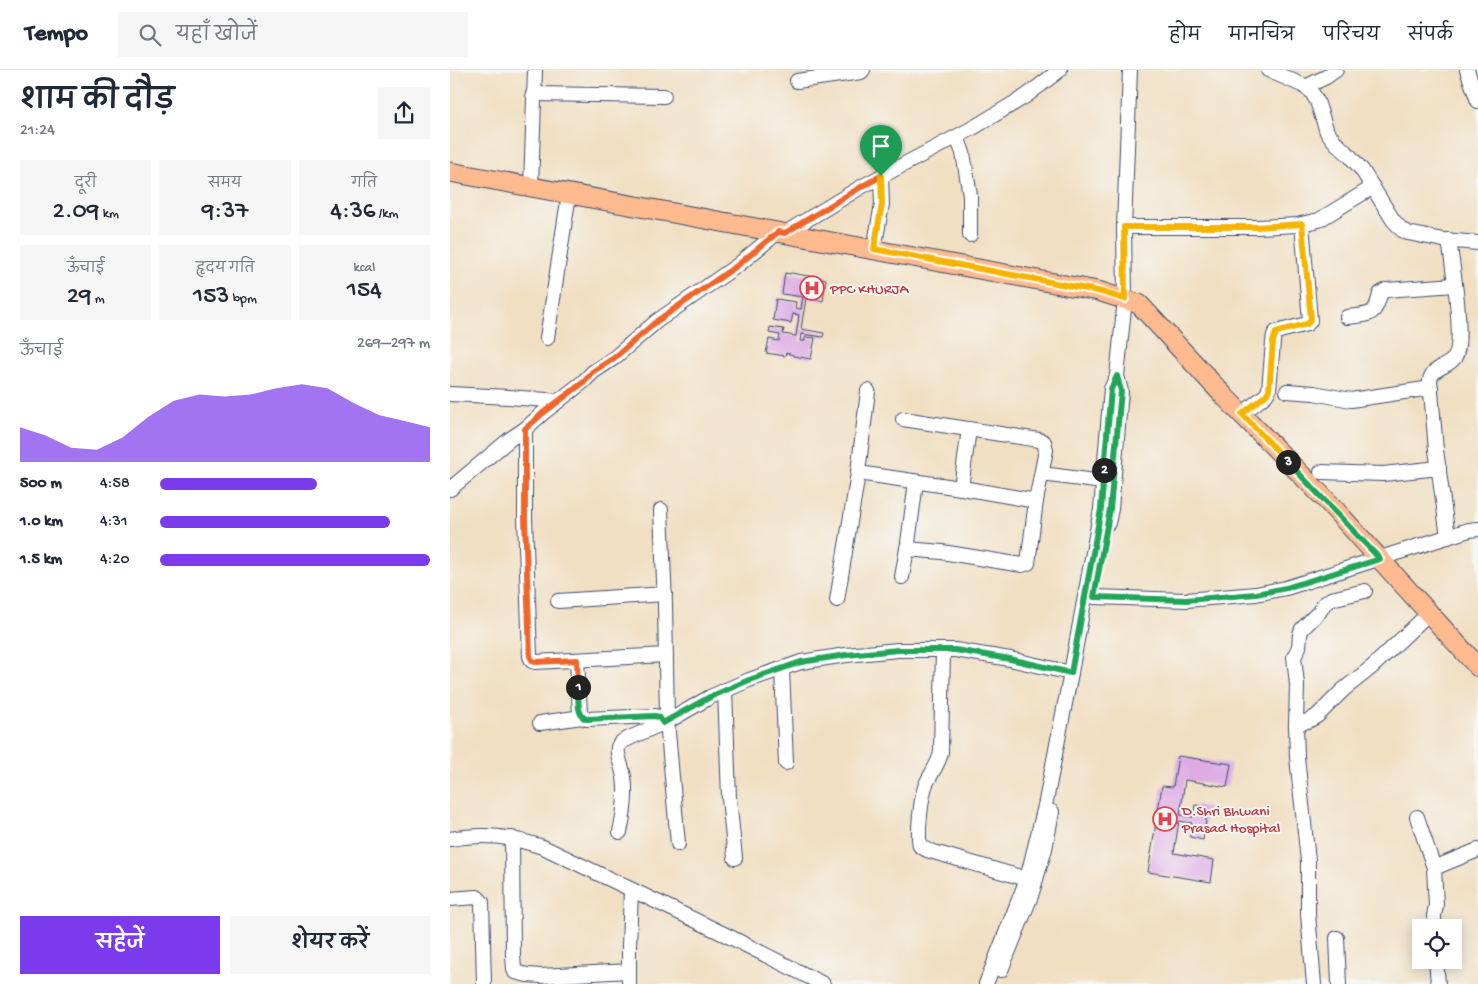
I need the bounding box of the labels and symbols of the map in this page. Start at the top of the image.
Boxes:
pin [860,125,902,176]
hospital icon: PPC KHURJA [799,275,825,301]
place label: PPC KHURJA [829,281,910,299]
pin: 3 [1276,450,1300,474]
pin: 2 [1092,458,1116,482]
pin: 1 [566,674,590,700]
place label: D.Shri Bhwani Prasad Hospital [1181,803,1280,838]
hospital icon: D.Shri Bhwani Prasad Hospital [1152,806,1178,832]

